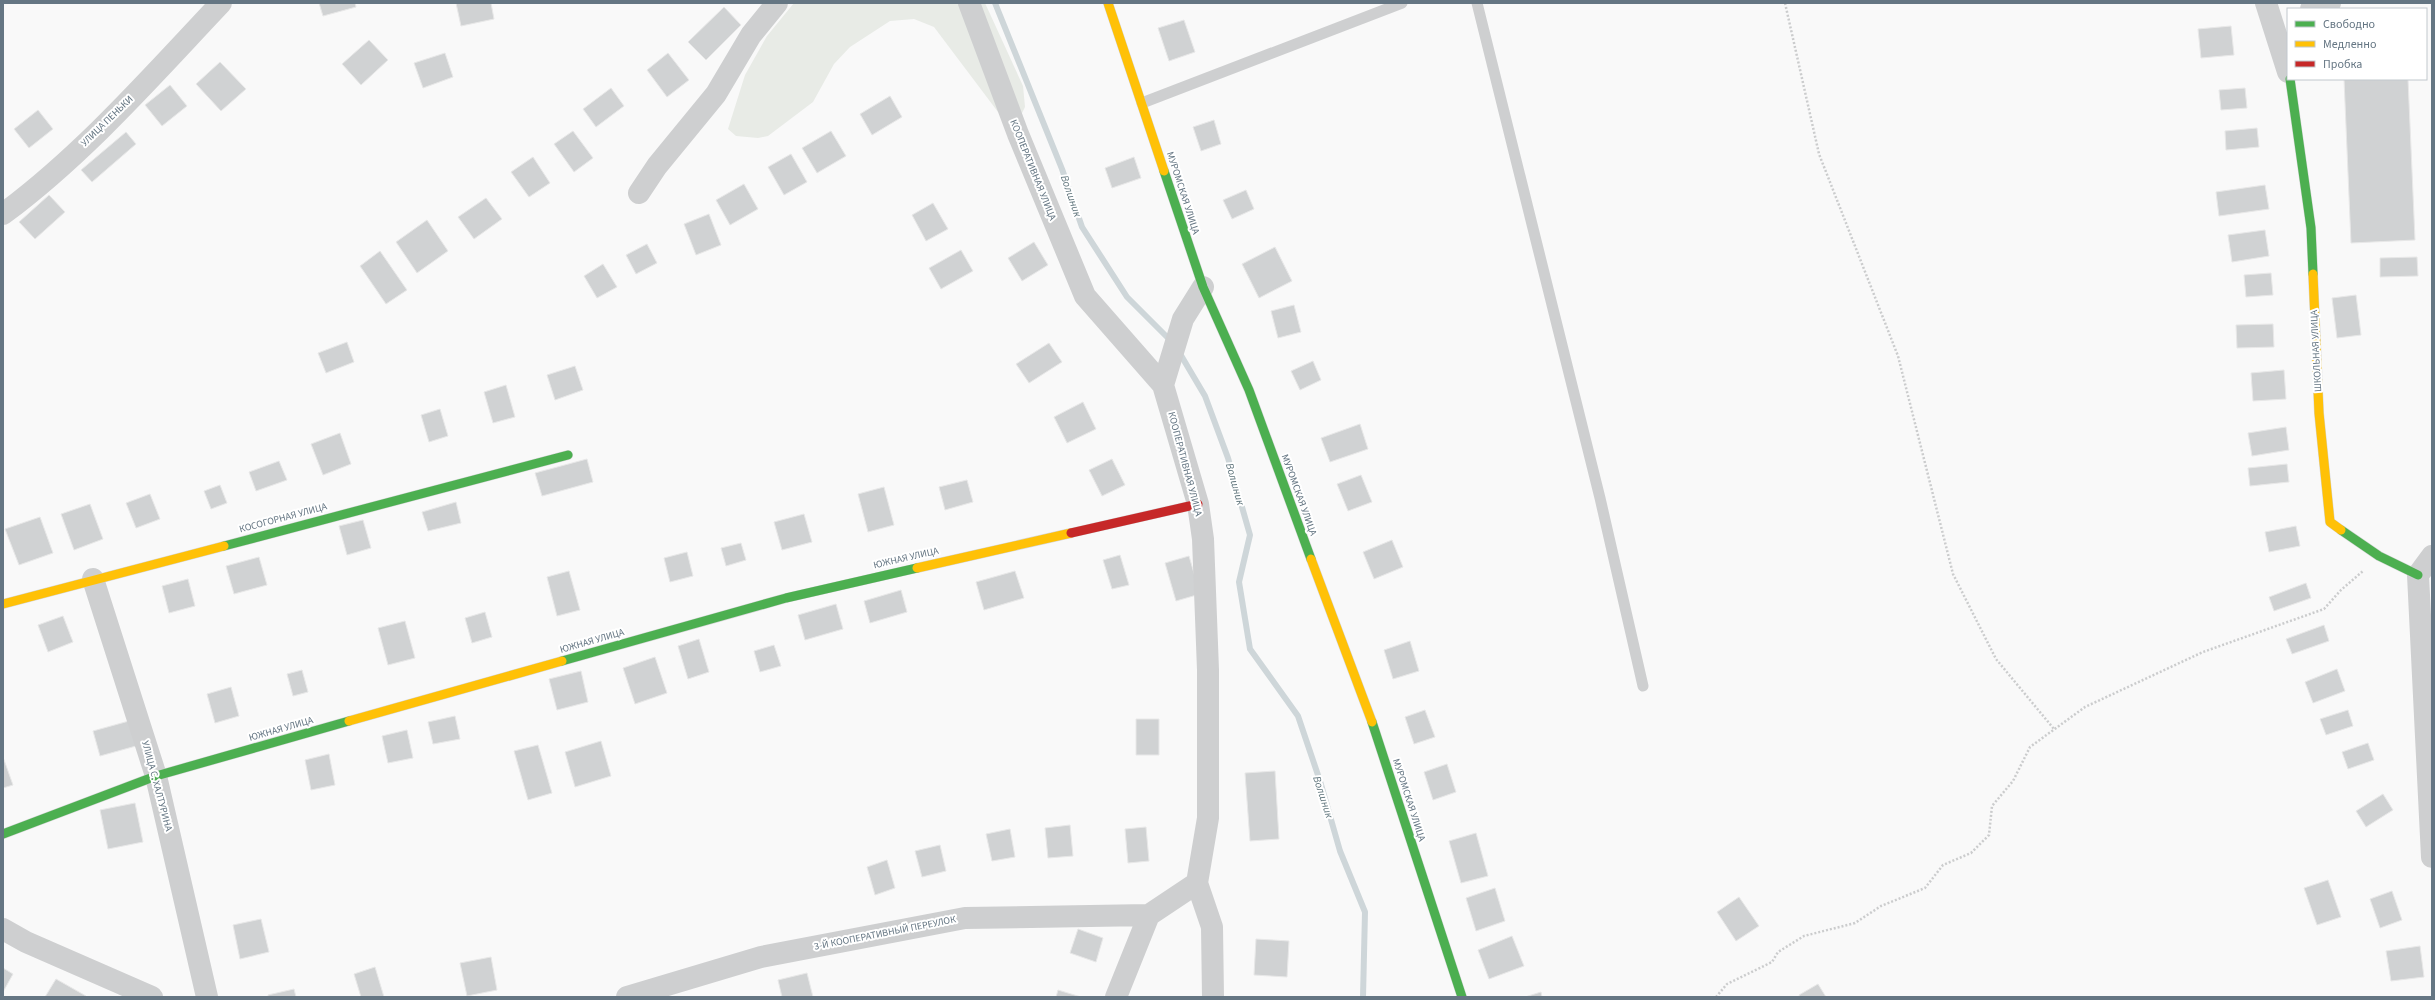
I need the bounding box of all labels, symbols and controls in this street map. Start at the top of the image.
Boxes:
legend [2287,8,2427,80]
text: Свободно [2323,16,2375,33]
text: Медленно [2323,36,2377,53]
text: Пробка [2323,56,2362,73]
street label: УЛИЦА ПЕНЬКИ [78,92,136,150]
street label: КООПЕРАТИВНАЯ УЛИЦА [1006,117,1060,223]
street label: МУРОМСКАЯ УЛИЦА [1163,150,1203,237]
water label: Волшник [1057,173,1085,220]
street label: ШКОЛЬНАЯ УЛИЦА [2307,309,2325,392]
street label: КООПЕРАТИВНАЯ УЛИЦА [1164,410,1206,518]
street label: МУРОМСКАЯ УЛИЦА [1278,452,1320,538]
water label: Волшник [1222,461,1248,508]
street label: КОСОГОРНАЯ УЛИЦА [238,499,329,536]
street label: ЮЖНАЯ УЛИЦА [872,544,940,572]
street label: ЮЖНАЯ УЛИЦА [558,625,626,657]
street label: ЮЖНАЯ УЛИЦА [247,713,315,745]
street label: УЛИЦА С. ХАЛТУРИНА [138,739,176,833]
street label: МУРОМСКАЯ УЛИЦА [1389,757,1429,844]
water label: Волшник [1309,774,1337,821]
street label: 3-Й КООПЕРАТИВНЫЙ ПЕРЕУЛОК [813,912,957,954]

